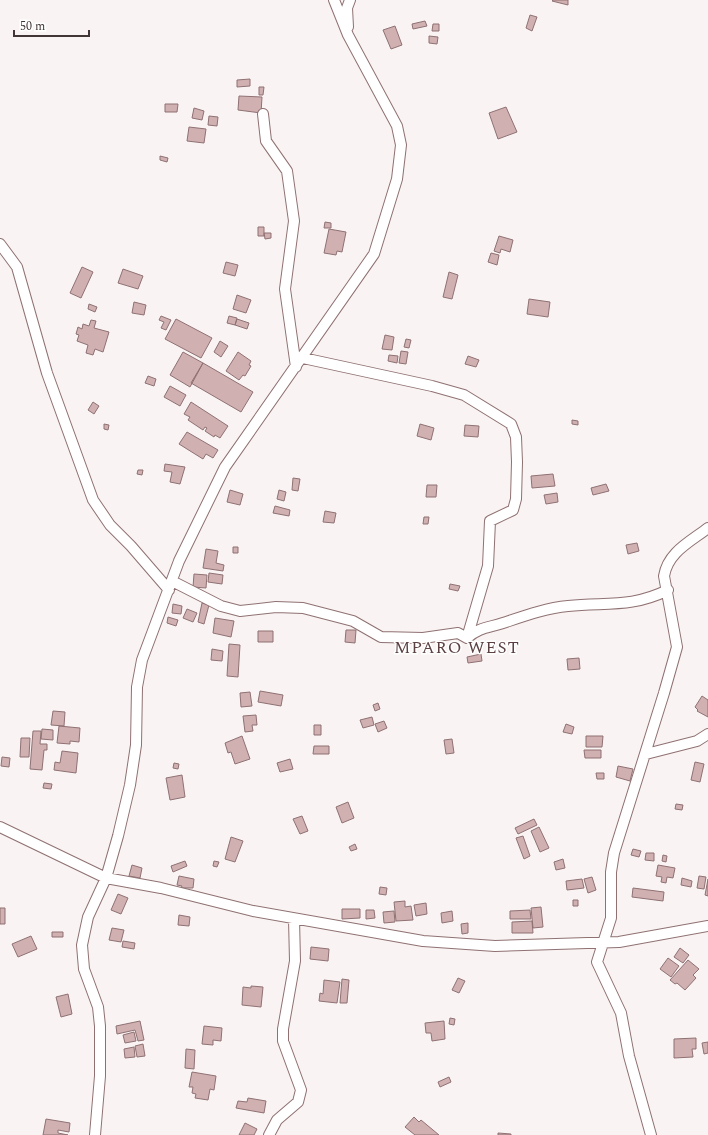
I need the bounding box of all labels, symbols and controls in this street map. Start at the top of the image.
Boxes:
scale bar [14,12,89,38]
text: 50 m [20,17,45,36]
district label: MPARO WEST [394,635,520,661]

